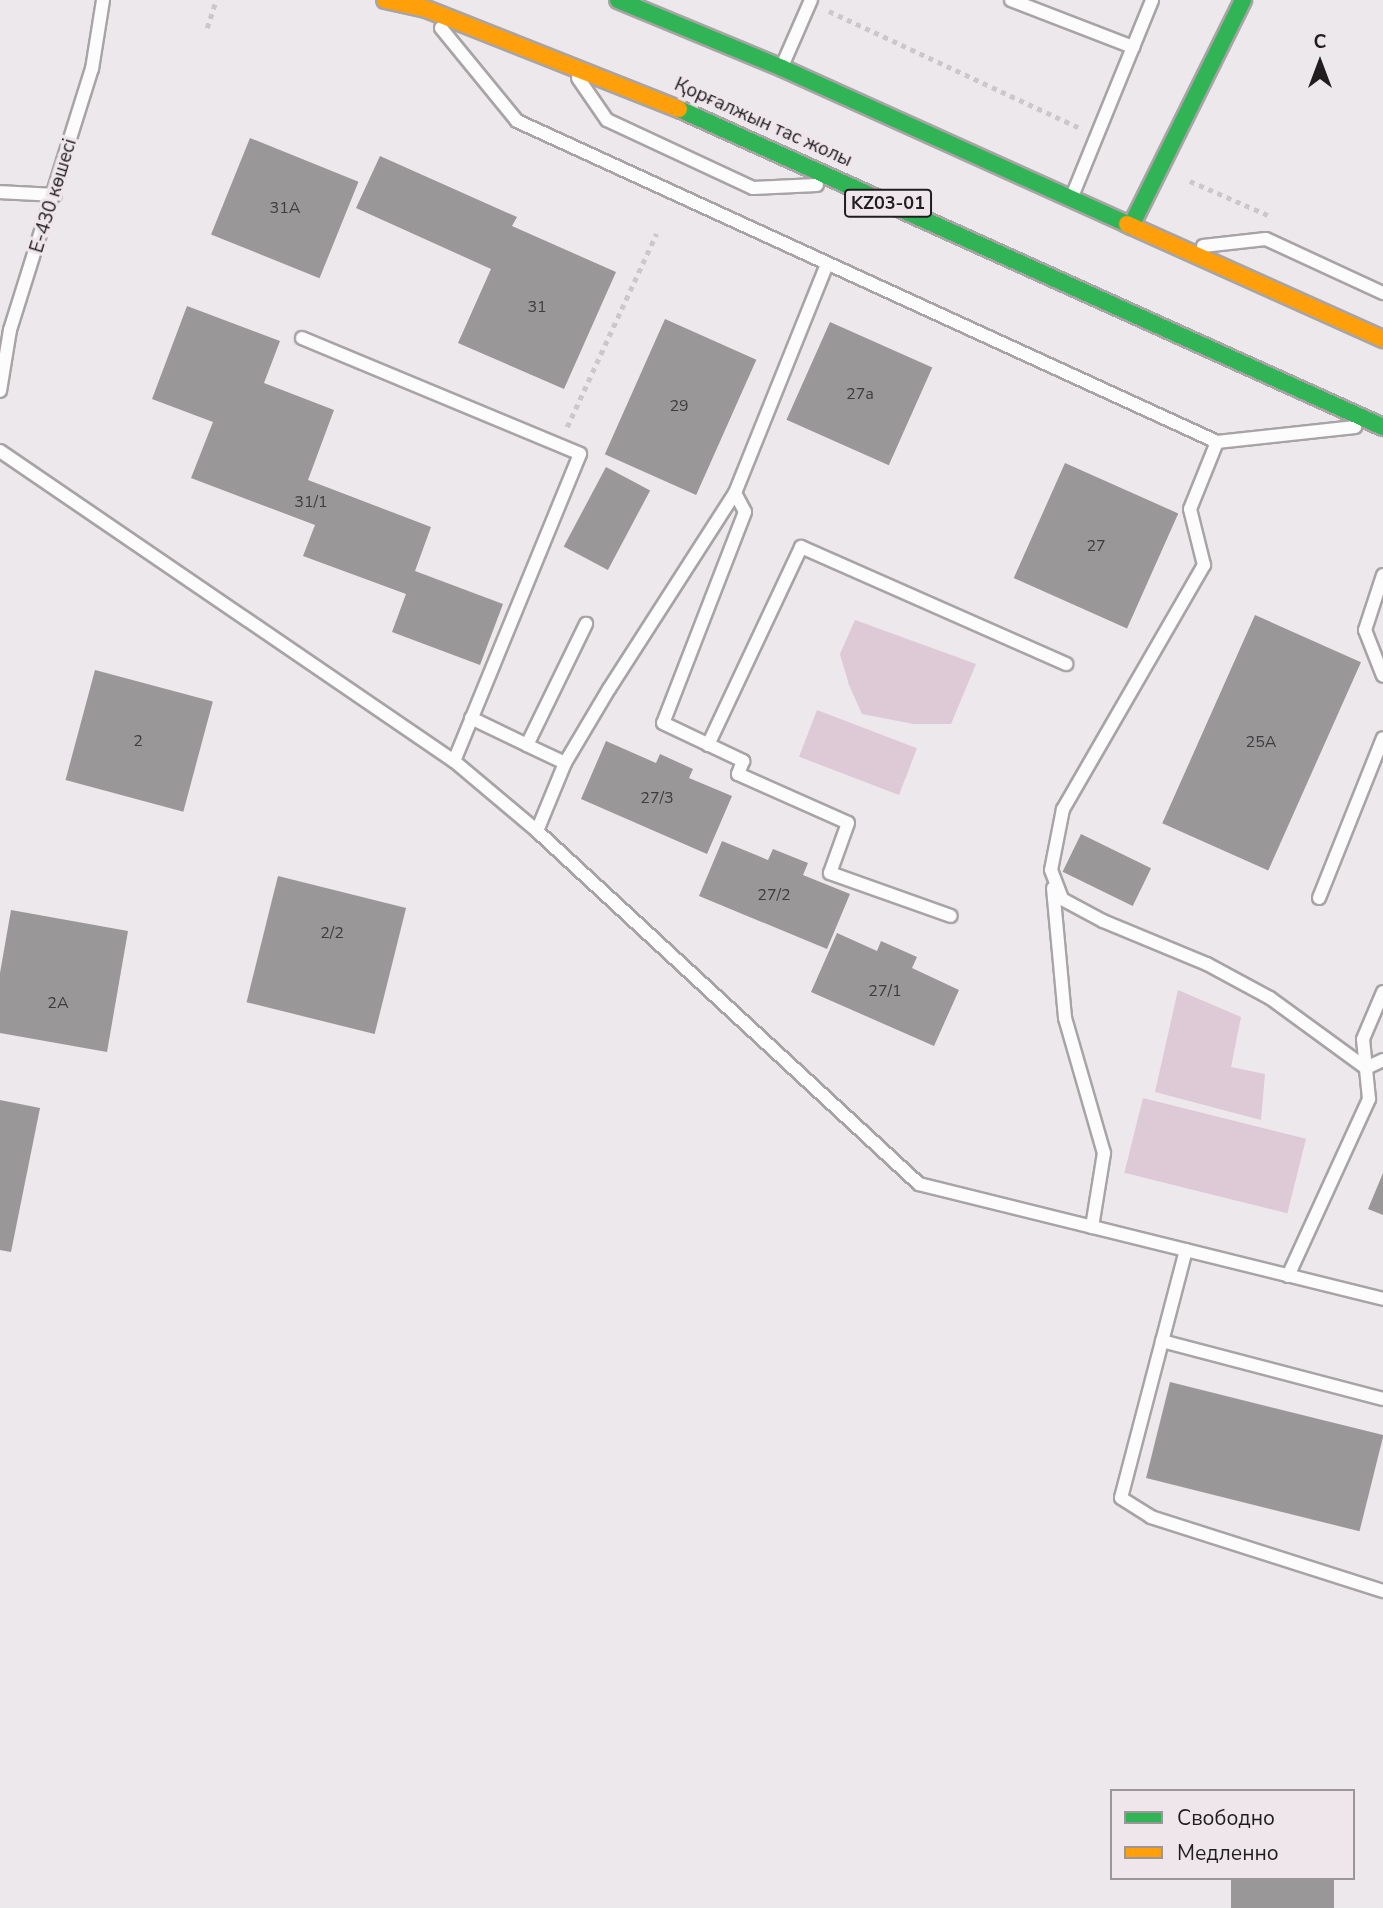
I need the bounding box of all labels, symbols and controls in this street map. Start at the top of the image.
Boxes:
north arrow [1285,28,1355,98]
text: С [1314,29,1326,55]
street label: Қорғалжын тас жолы [671,74,855,172]
street label: Е-430 көшесі [26,136,82,256]
road number: KZ03-01 [842,188,934,218]
house number: 31А [270,198,300,218]
house number: 31 [527,297,547,317]
house number: 27а [846,384,874,404]
house number: 29 [669,396,689,416]
house number: 31/1 [294,492,328,512]
house number: 27 [1086,536,1106,556]
house number: 2 [133,731,143,751]
house number: 25А [1246,732,1276,752]
house number: 27/3 [640,788,674,808]
house number: 27/2 [757,885,791,905]
house number: 2/2 [320,923,344,943]
house number: 27/1 [868,981,902,1001]
house number: 2А [47,993,69,1013]
legend [1110,1789,1355,1880]
text: Свободно [1177,1804,1275,1832]
text: Медленно [1177,1839,1279,1867]

